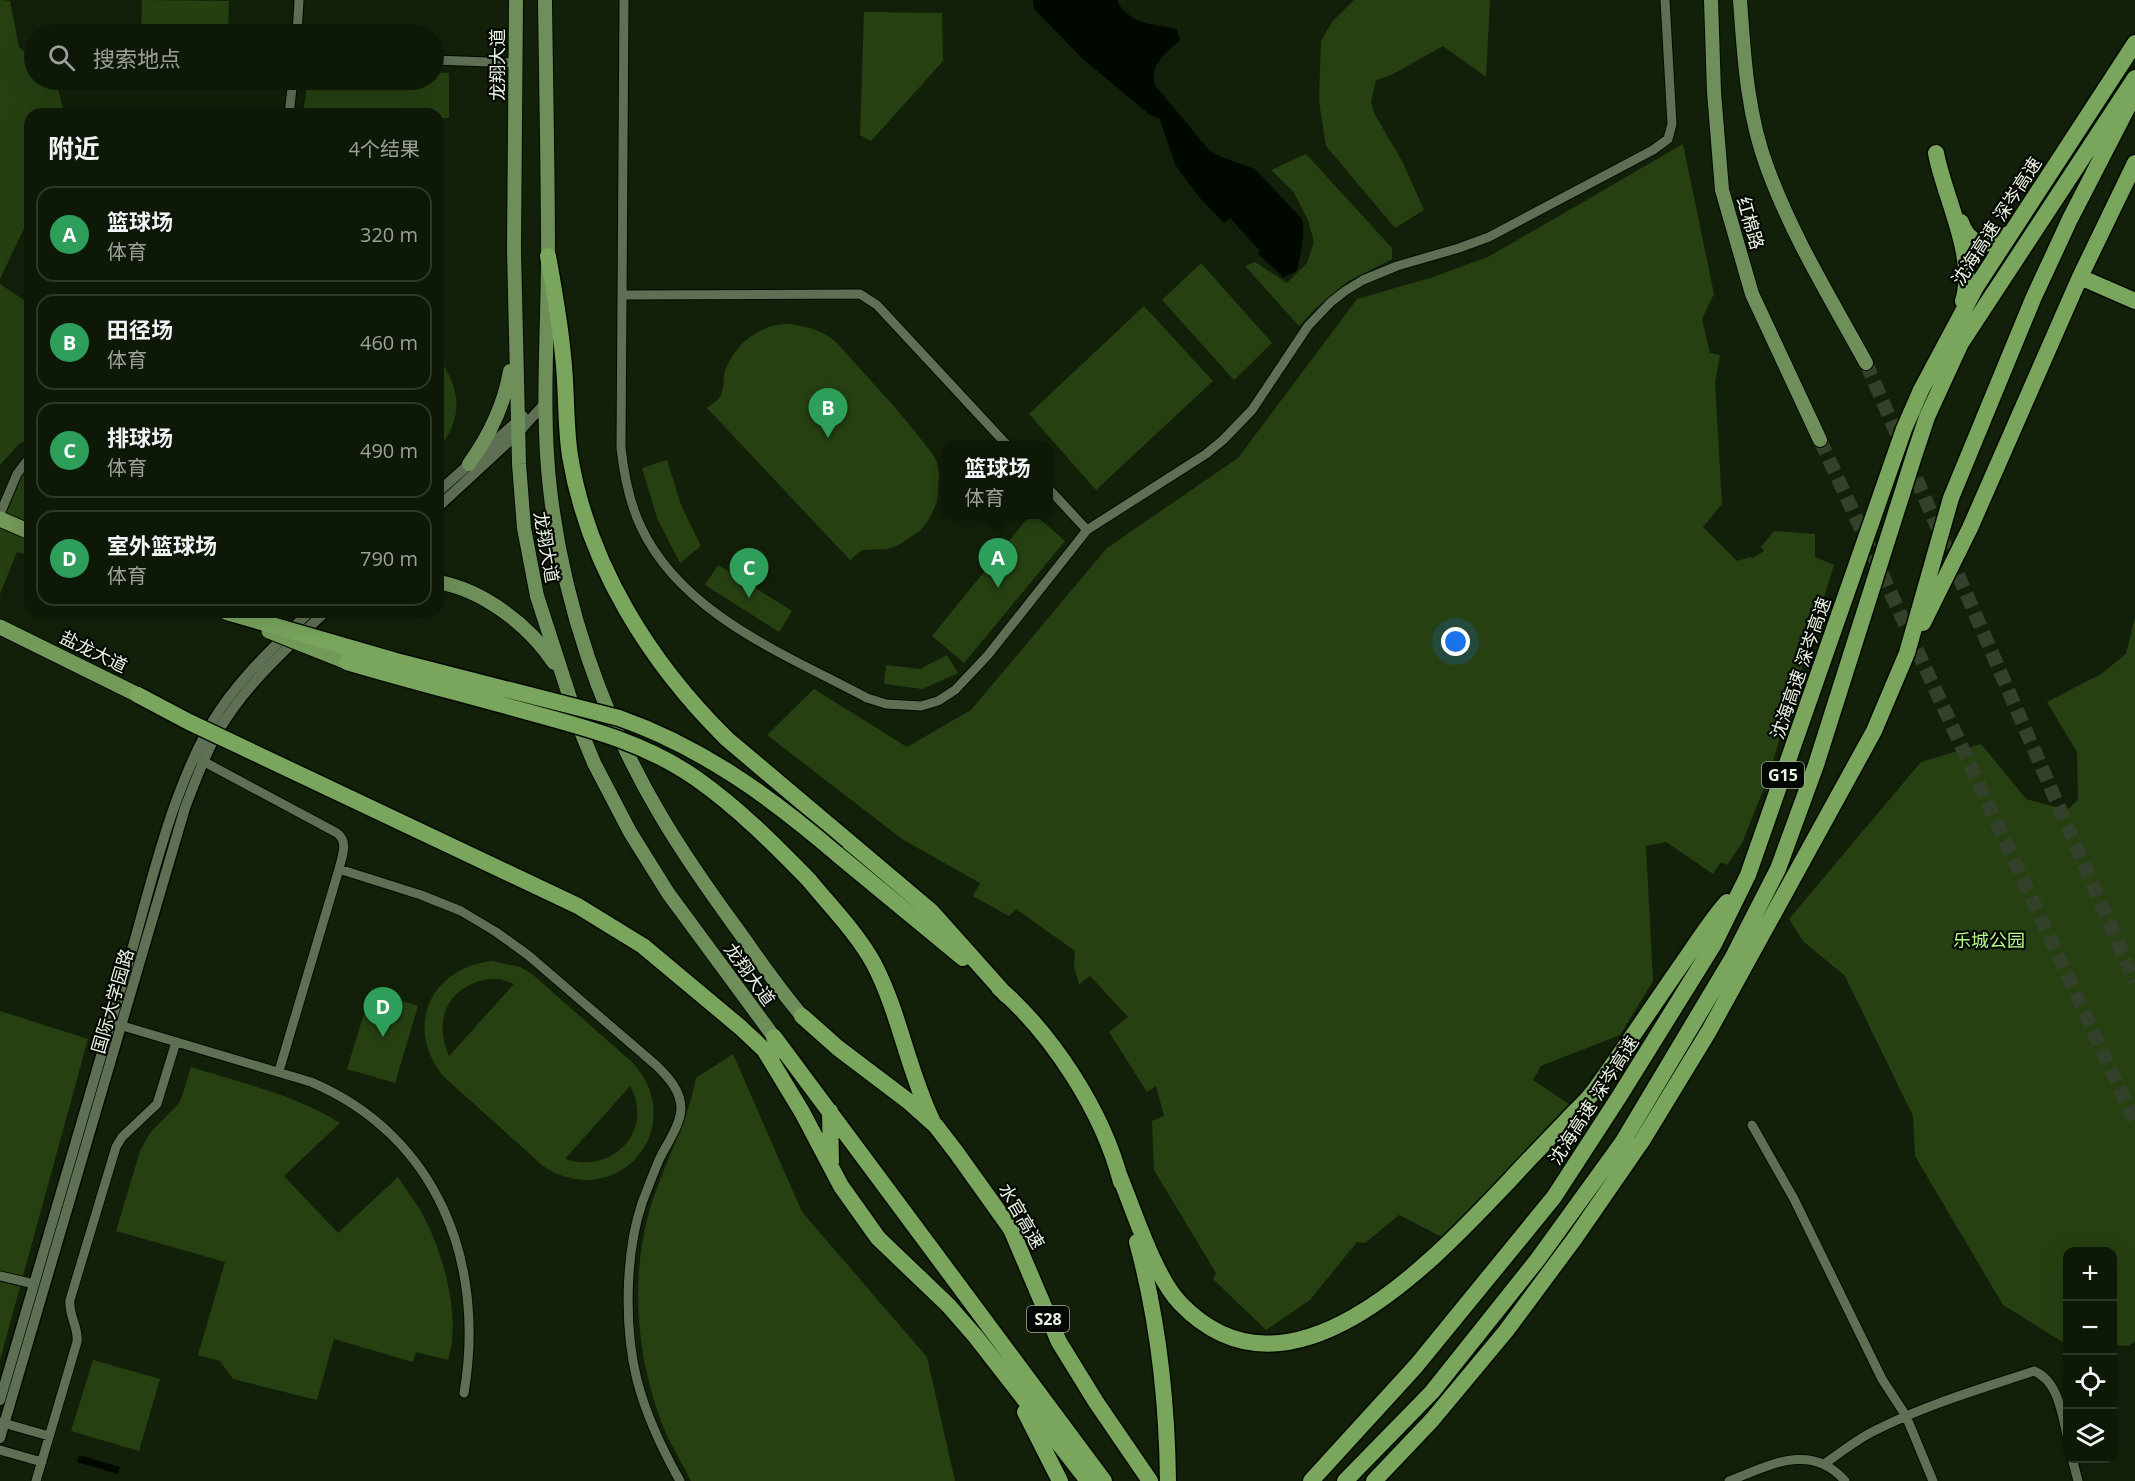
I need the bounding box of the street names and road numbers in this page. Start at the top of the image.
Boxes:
street label: 龙翔大道 [485,29,509,101]
street label: 沈海高速 深岑高速 [1945,152,2047,290]
street label: 红棉路 [1732,194,1770,252]
street label: 龙翔大道 [529,509,565,585]
street label: 沈海高速 深岑高速 [1764,594,1836,742]
street label: 盐龙大道 [56,624,132,678]
road number: G15 [1762,762,1804,788]
street label: 龙翔大道 [719,938,781,1010]
street label: 国际大学园路 [86,946,138,1056]
street label: 沈海高速 深岑高速 [1542,1031,1644,1169]
street label: 水官高速 [994,1179,1050,1253]
road number: S28 [1027,1306,1069,1332]

